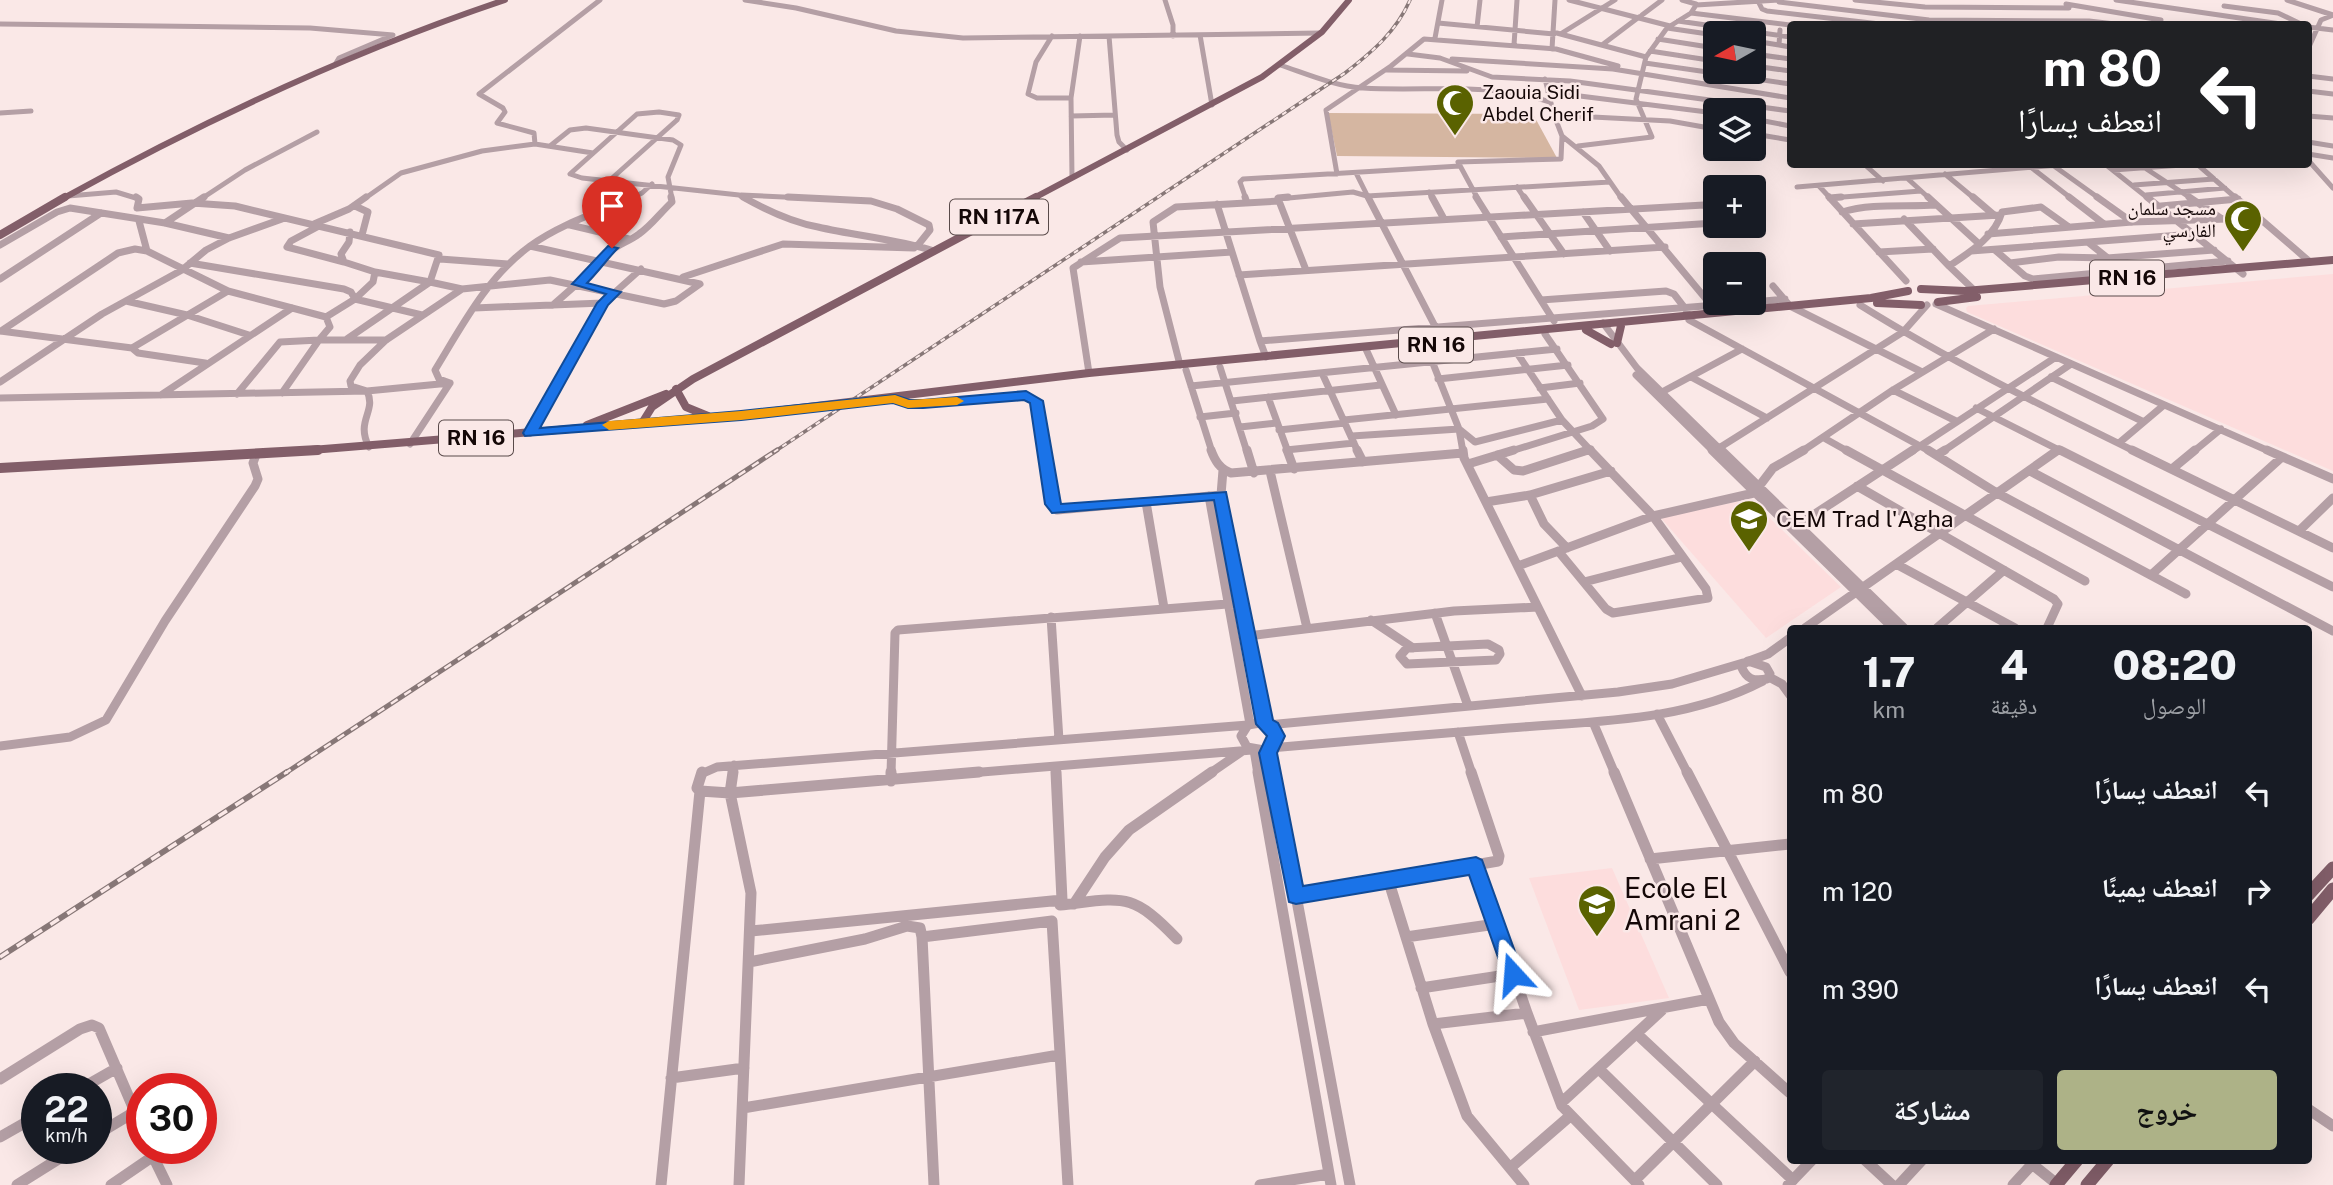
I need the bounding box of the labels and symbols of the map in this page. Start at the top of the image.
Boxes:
north arrow [1703,21,1766,84]
place label: Zaouia Sidi Abdel Cherif [1482,81,1594,125]
mosque icon: Zaouia Sidi Abdel Cherif [1434,82,1476,137]
pin [582,176,642,248]
place label: مسجد سلمان الفارسي [2128,197,2216,246]
mosque icon: مسجد سلمان الفارسي [2222,198,2264,253]
road number: RN 117A [950,200,1048,234]
road number: RN 16 [2090,260,2164,296]
road number: RN 16 [1399,328,1473,362]
road number: RN 16 [439,420,513,456]
school or university icon: CEM Trad l'Agha [1728,498,1770,553]
place label: CEM Trad l'Agha [1776,505,1954,532]
place label: Ecole El Amrani 2 [1624,871,1741,936]
school or university icon: Ecole El Amrani 2 [1576,883,1618,938]
position arrow [1476,937,1550,1011]
speed limit sign: 30 [126,1073,217,1164]

